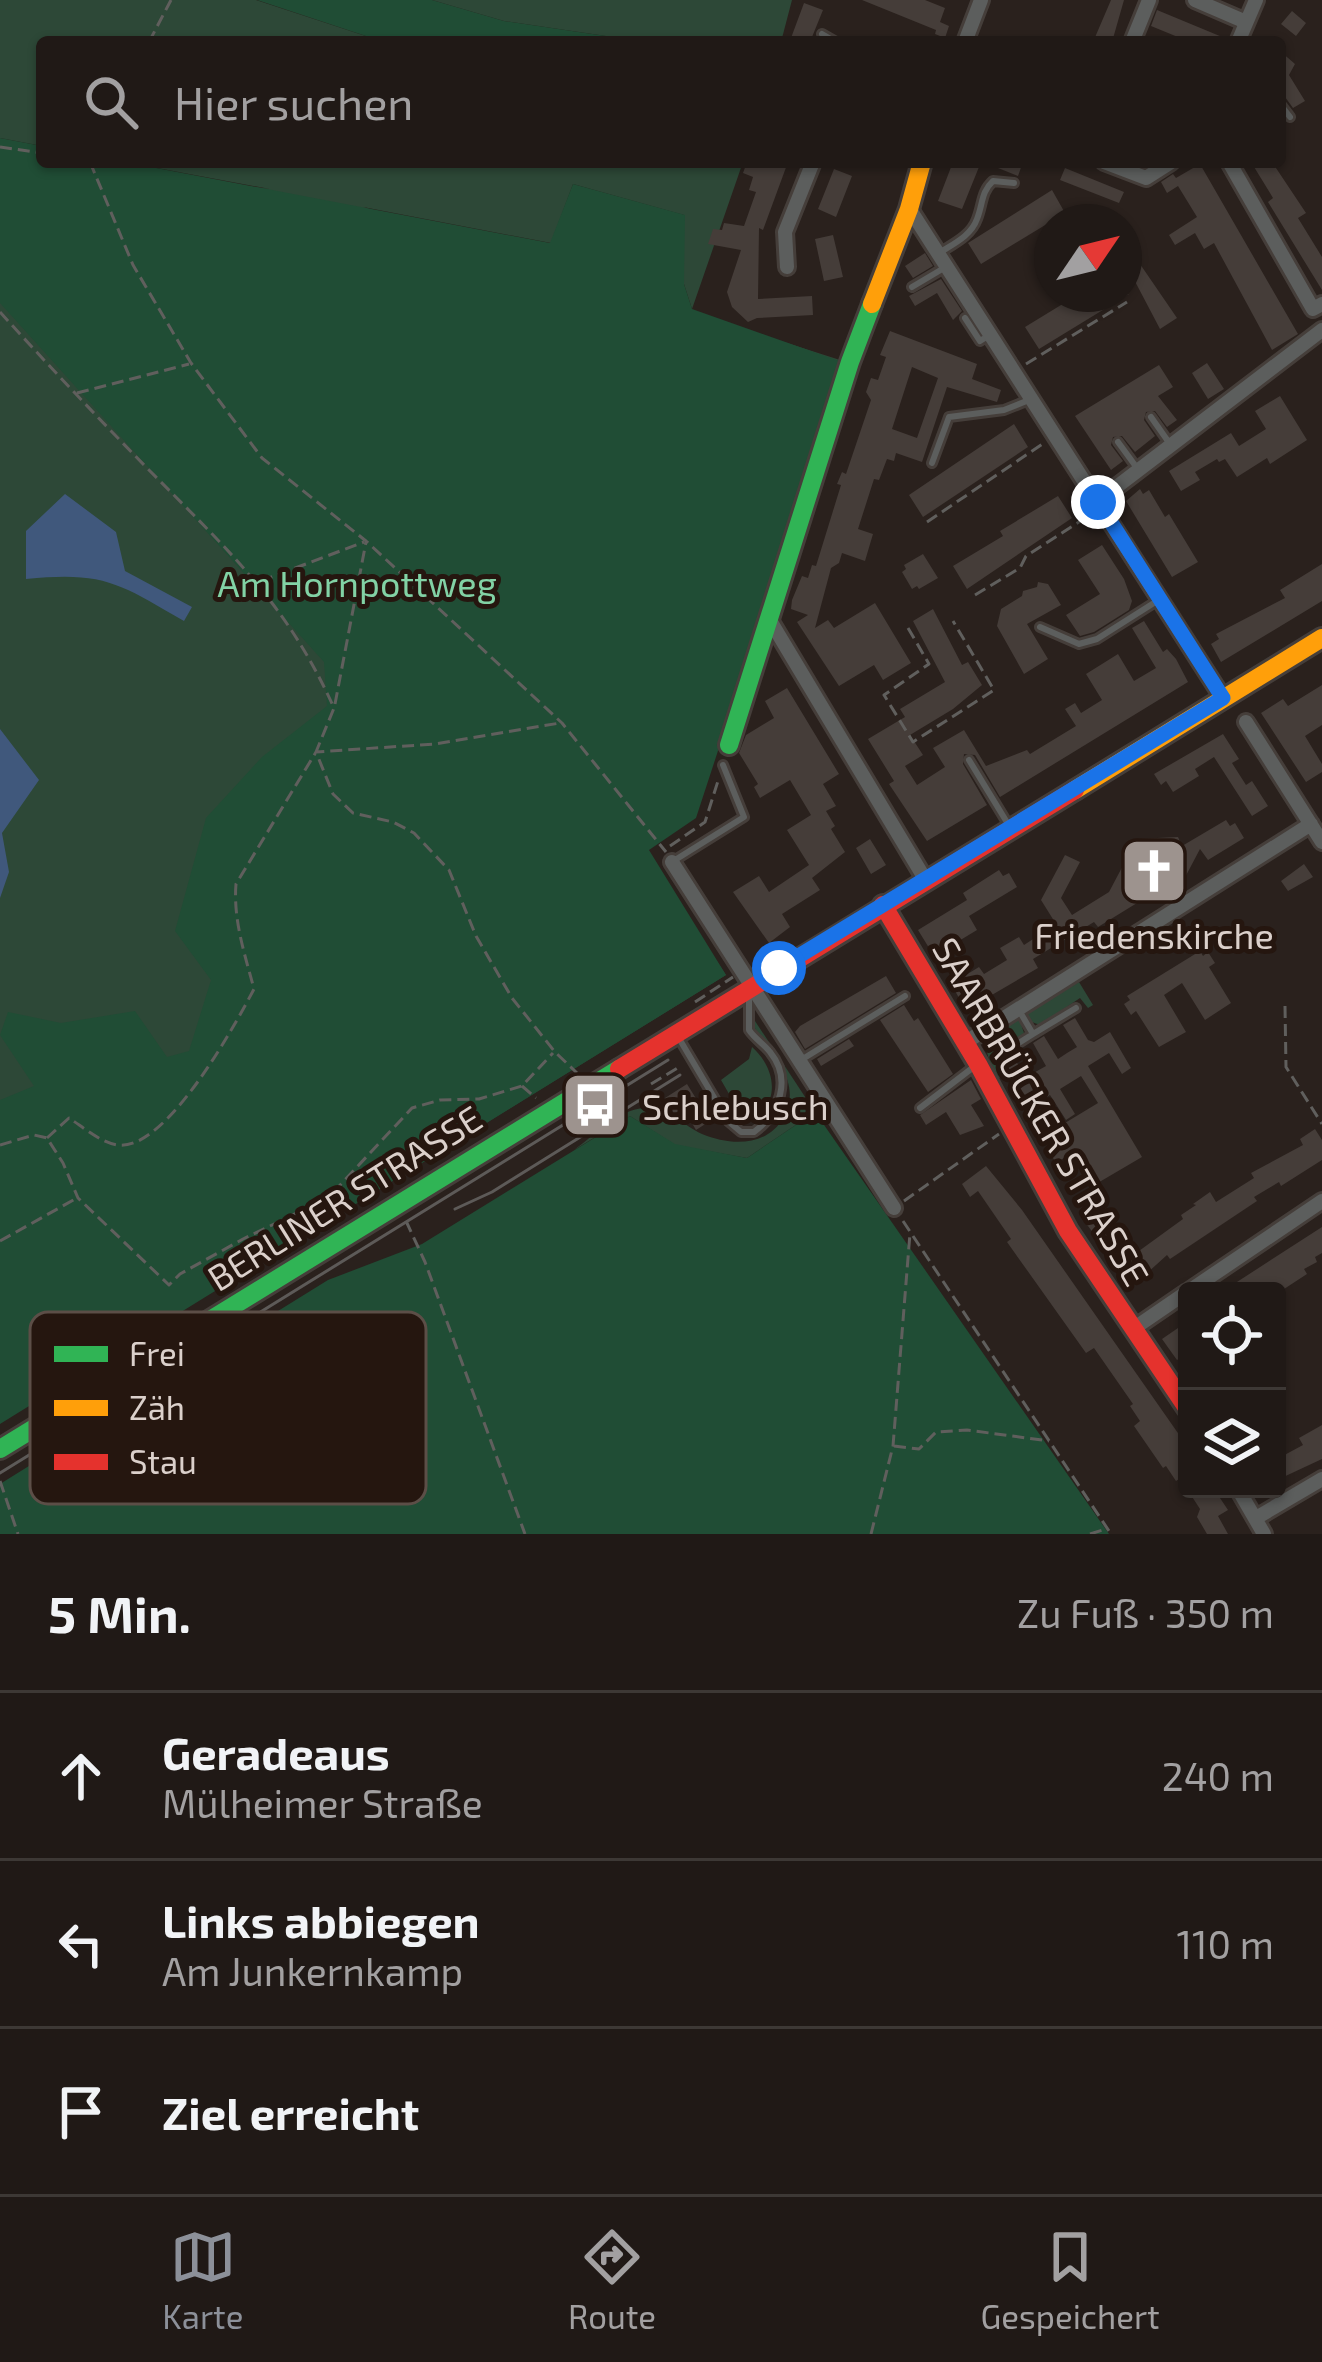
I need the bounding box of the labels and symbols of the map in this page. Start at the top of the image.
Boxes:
north arrow [1034,204,1142,312]
route end [1071,475,1125,529]
park label: Am Hornpottweg [217,561,497,604]
church icon: Friedenskirche [1119,836,1189,906]
place label: Friedenskirche [1034,913,1274,956]
street label: SAARBRÜCKER STRASSE [925,930,1159,1292]
route start [752,941,806,995]
bus stop icon: Schlebusch [560,1070,630,1140]
place label: Schlebusch [642,1084,829,1127]
street label: BERLINER STRASSE [199,1095,489,1299]
legend [30,1312,426,1504]
text: Frei [129,1333,185,1373]
text: Zäh [129,1387,185,1427]
text: Stau [129,1441,197,1481]

